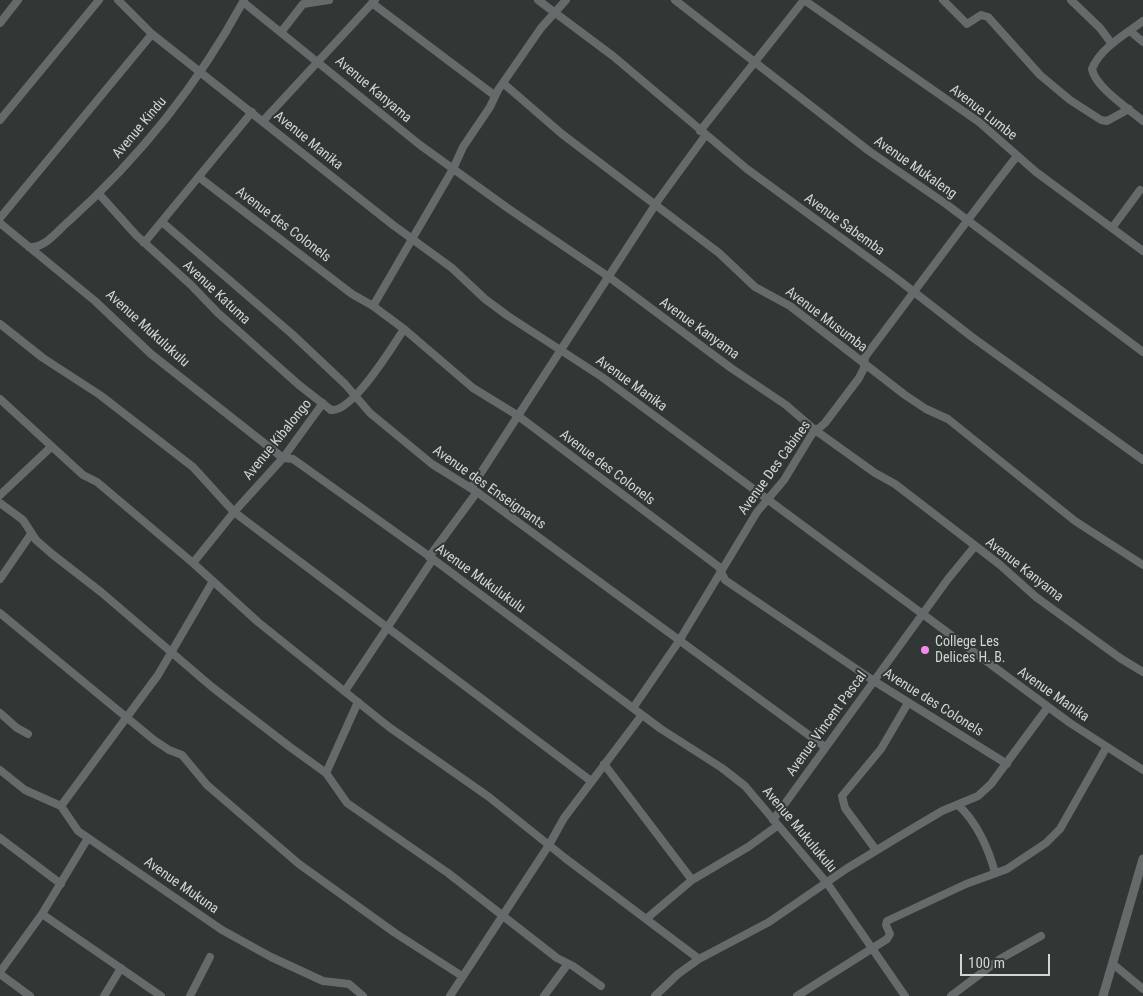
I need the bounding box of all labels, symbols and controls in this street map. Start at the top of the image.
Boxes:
street label: Avenue Kanyama [331,53,415,127]
street label: Avenue Lumbe [946,82,1020,144]
street label: Avenue Kindu [110,94,170,162]
street label: Avenue Manika [270,108,346,174]
street label: Avenue Mukaleng [870,133,960,203]
street label: Avenue des Colonels [232,184,334,266]
street label: Avenue Sabemba [801,190,887,260]
street label: Avenue Katuma [179,258,253,328]
street label: Avenue Musumba [782,284,870,356]
street label: Avenue Mukulukulu [102,287,192,371]
street label: Avenue Kanyama [656,294,742,364]
street label: Avenue Manika [592,353,670,415]
street label: Avenue Kibalongo [240,396,316,484]
street label: Avenue Des Cabines [735,418,815,518]
street label: Avenue des Colonels [556,427,658,509]
street label: Avenue des Enseignants [429,443,549,533]
street label: Avenue Kanyama [982,534,1066,606]
street label: Avenue Mukulukulu [432,541,528,617]
place label: College Les Delices H. B. [935,634,1006,666]
marker: College Les Delices H. B. [919,644,931,656]
street label: Avenue Manika [1014,664,1092,726]
street label: Avenue des Colonels [880,665,986,741]
street label: Avenue Vincent Pascal [783,668,871,780]
street label: Avenue Mukulukulu [758,784,840,876]
street label: Avenue Mukuna [140,854,222,918]
scale bar [963,944,1053,976]
text: 100 m [968,954,1005,972]

